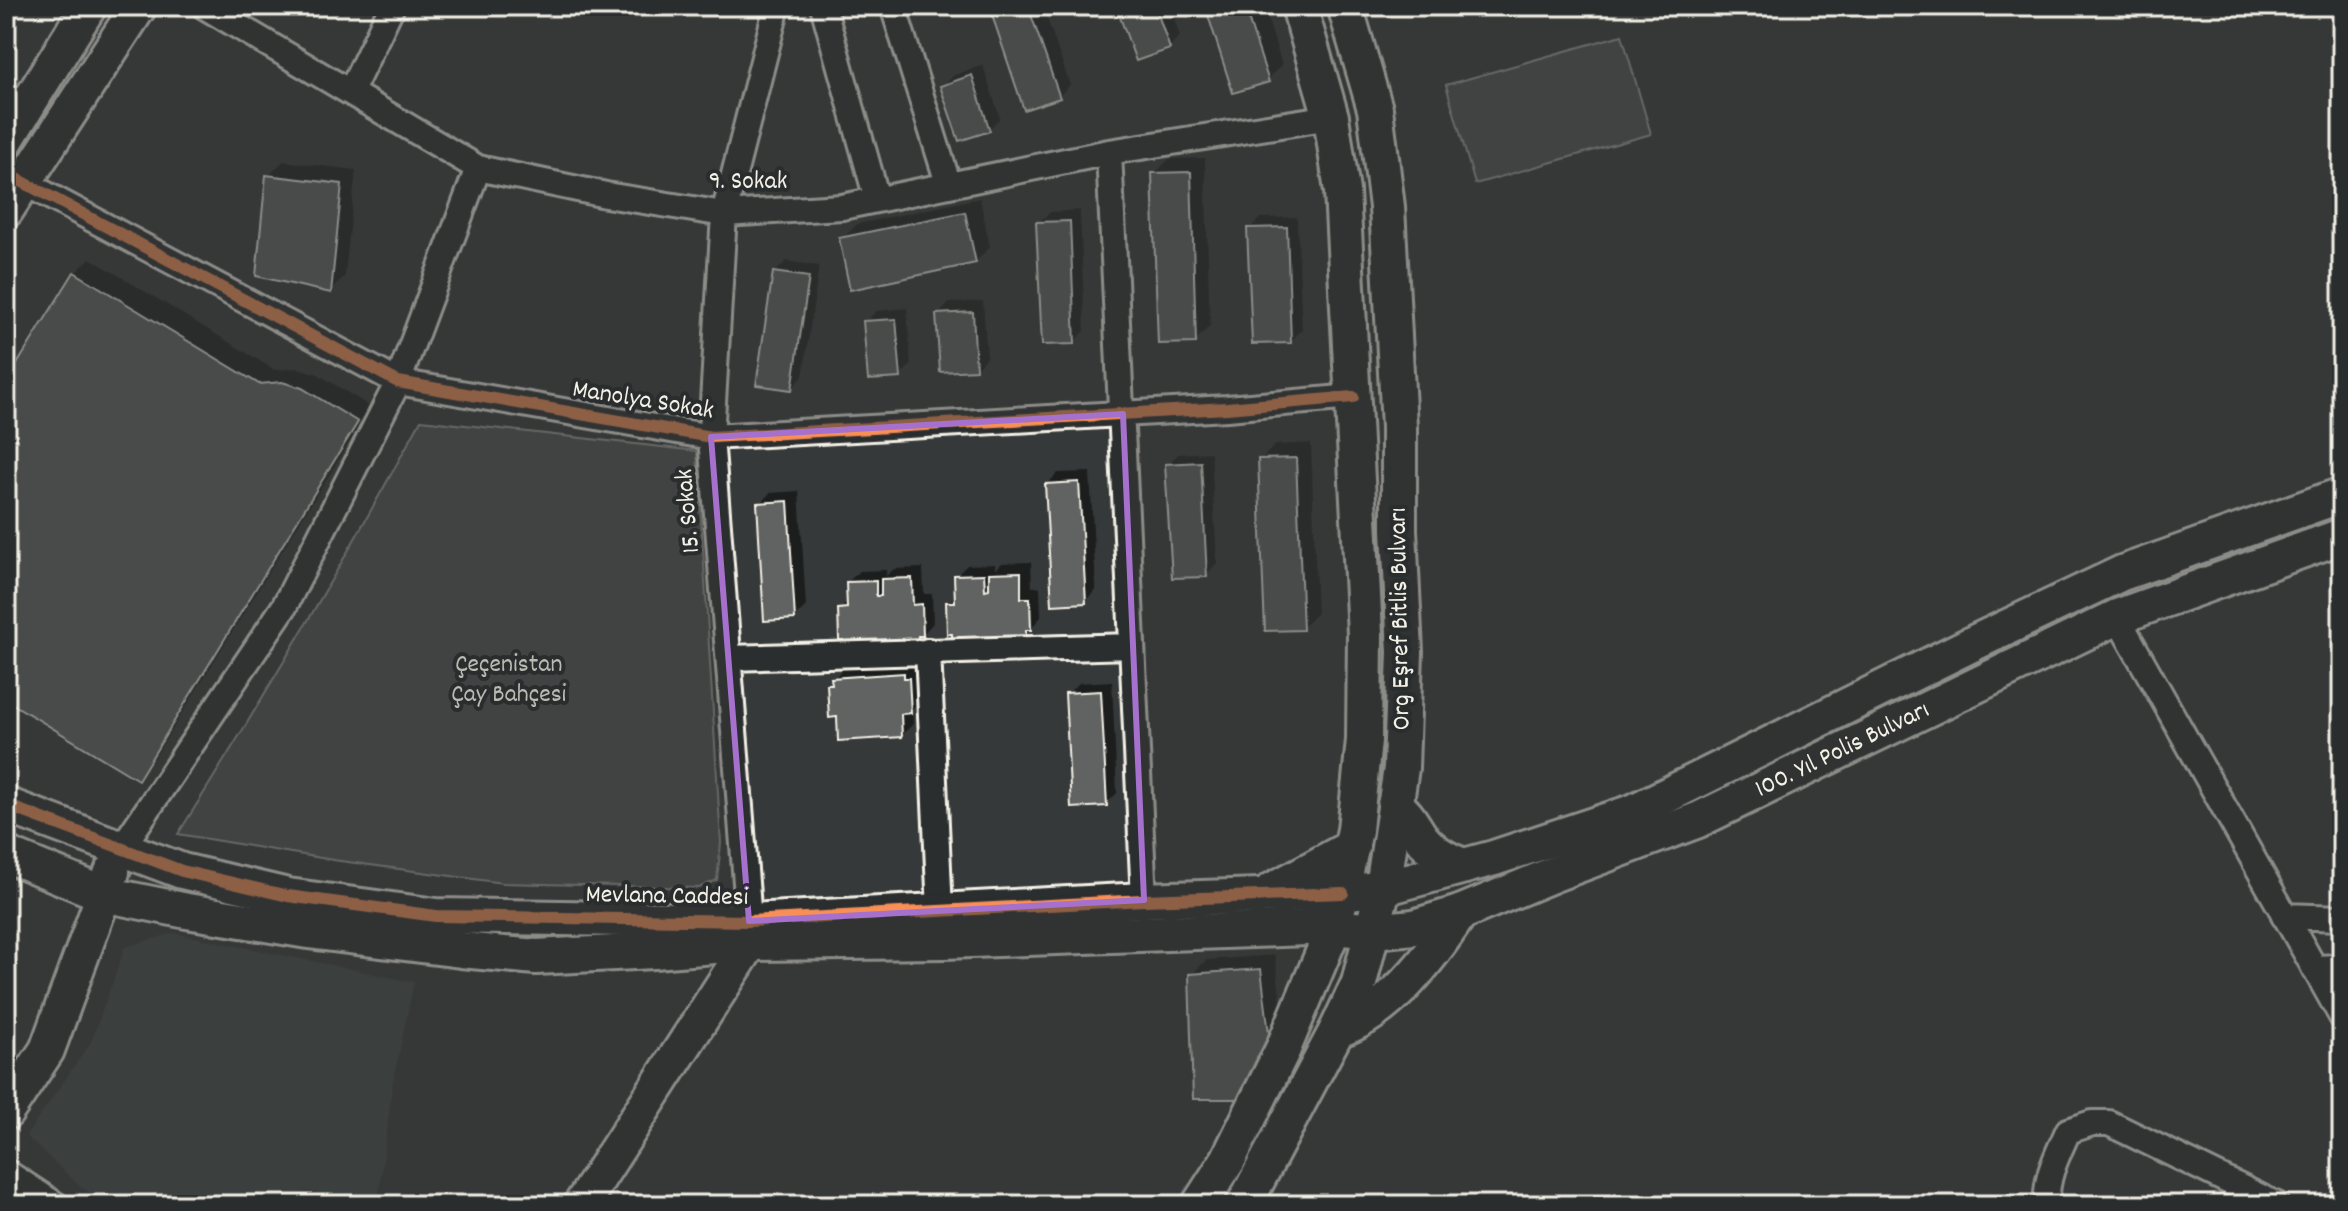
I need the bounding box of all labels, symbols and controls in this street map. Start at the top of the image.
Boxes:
street label: 9. Sokak [709,164,787,201]
street label: Manolya Sokak [570,372,716,430]
street label: 15. Sokak [667,467,711,555]
street label: Org Eşref Bitlis Bulvarı [1381,507,1421,731]
park label: Çeçenistan Çay Bahçesi [452,647,567,714]
street label: 100. Yıl Polis Bulvarı [1749,692,1936,808]
street label: Mevlana Caddesi [585,877,749,917]

